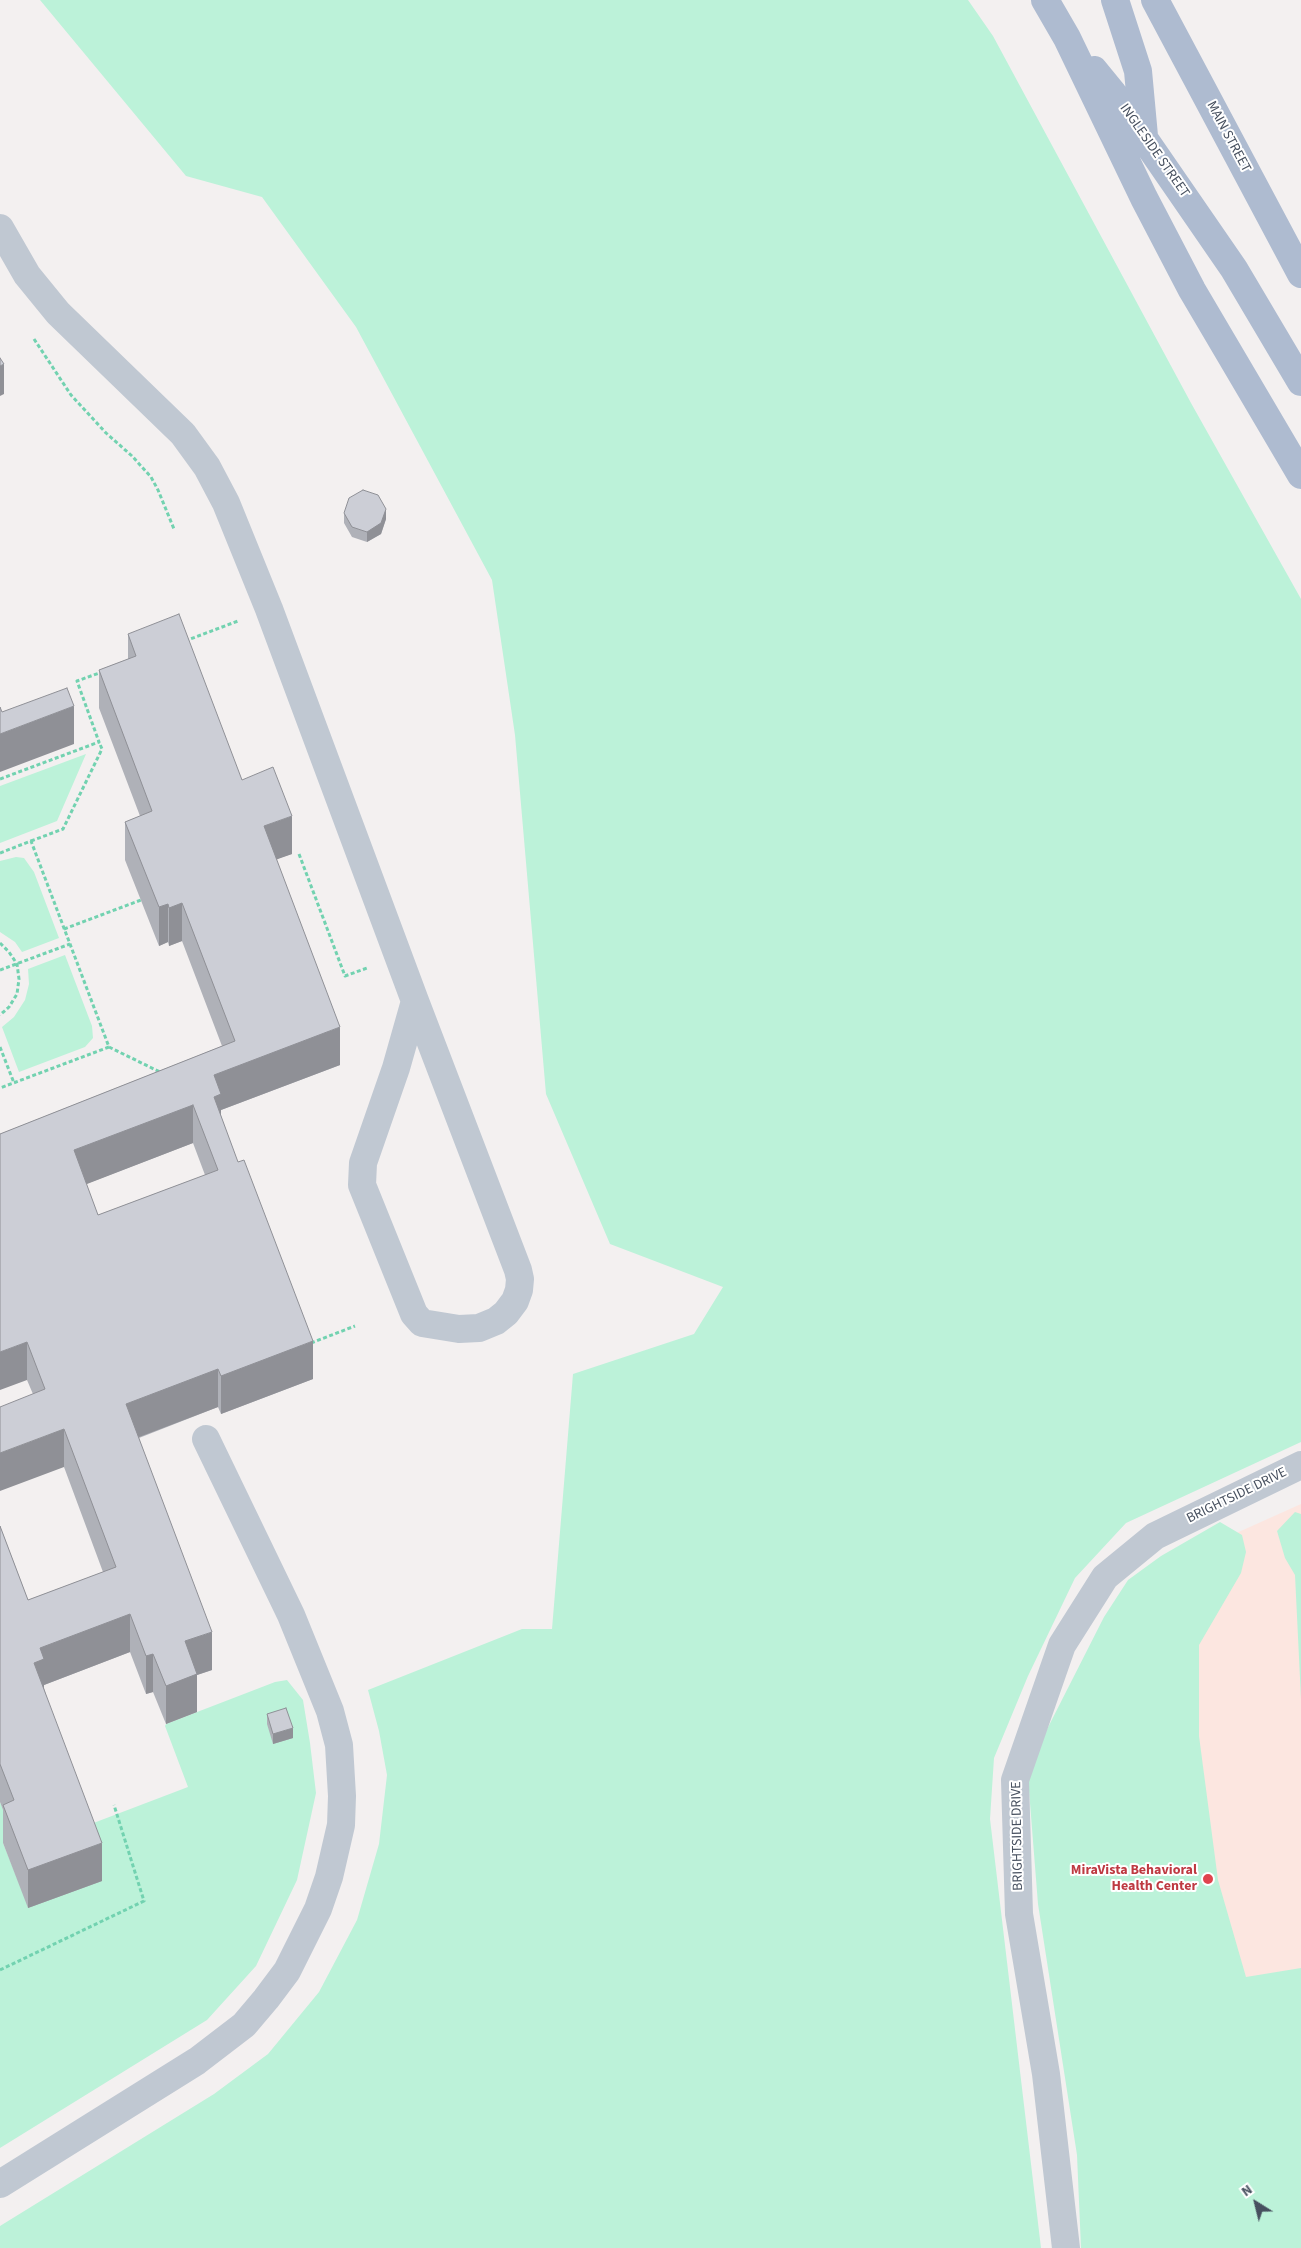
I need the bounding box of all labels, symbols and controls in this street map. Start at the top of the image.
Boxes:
street label: MAIN STREET [1202,99,1254,175]
street label: INGLESIDE STREET [1115,101,1193,201]
street label: BRIGHTSIDE DRIVE [1184,1464,1290,1528]
street label: BRIGHTSIDE DRIVE [1009,1781,1027,1891]
place label: MiraVista Behavioral Health Center [1071,1863,1197,1895]
marker: MiraVista Behavioral Health Center [1201,1872,1215,1886]
north arrow [1231,2178,1281,2228]
text: N [1238,2180,1257,2202]

